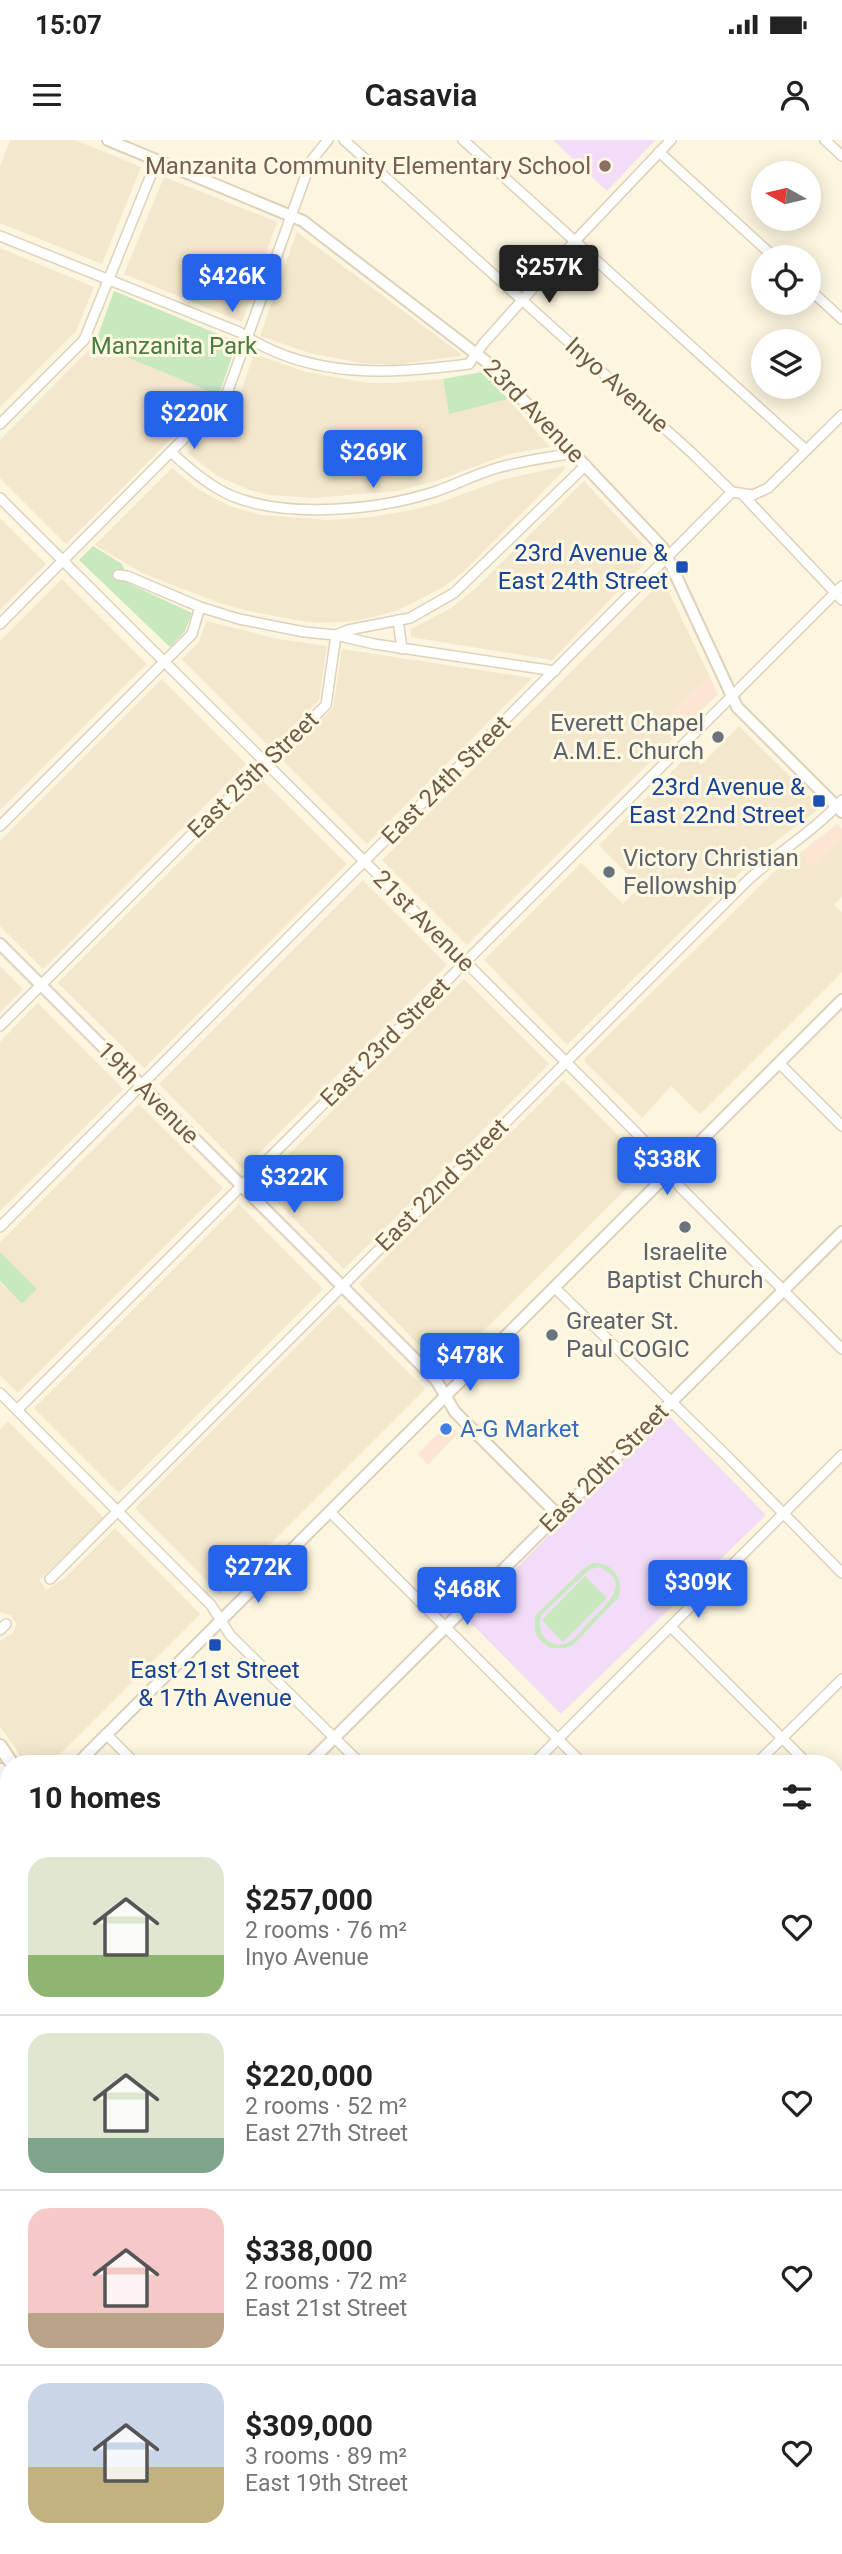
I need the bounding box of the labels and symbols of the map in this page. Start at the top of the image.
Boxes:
place label: Manzanita Community Elementary School [145,152,591,180]
marker: Manzanita Community Elementary School [597,158,613,174]
north arrow [751,161,821,231]
pin: $257K [500,246,598,305]
pin: $426K [183,254,281,314]
street label: Inyo Avenue [560,331,674,439]
park label: Manzanita Park [91,332,258,360]
street label: 23rd Avenue [478,353,590,469]
pin: $220K [145,392,243,451]
pin: $269K [324,430,422,490]
place label: 23rd Avenue & East 24th Street [498,539,668,595]
marker: 23rd Avenue & East 24th Street [674,559,690,575]
street label: East 25th Street [182,706,324,844]
place label: Everett Chapel A.M.E. Church [550,709,704,765]
street label: East 24th Street [376,710,516,850]
marker: Everett Chapel A.M.E. Church [710,729,726,745]
place label: 23rd Avenue & East 22nd Street [629,773,805,829]
marker: 23rd Avenue & East 22nd Street [811,793,827,809]
place label: Victory Christian Fellowship [623,844,799,900]
marker: Victory Christian Fellowship [601,864,617,880]
street label: 21st Avenue [368,865,480,977]
street label: East 23rd Street [315,972,455,1112]
street label: 19th Avenue [91,1036,205,1150]
street label: East 22nd Street [370,1113,514,1257]
pin: $338K [618,1138,716,1197]
pin: $322K [245,1156,343,1215]
marker: Israelite Baptist Church [677,1219,693,1235]
place label: Israelite Baptist Church [606,1238,764,1294]
place label: Greater St. Paul COGIC [566,1307,690,1363]
marker: Greater St. Paul COGIC [544,1327,560,1343]
pin: $478K [421,1334,519,1393]
street label: East 20th Street [534,1398,674,1538]
place label: A-G Market [460,1415,579,1443]
marker: A-G Market [438,1421,454,1437]
pin: $272K [209,1546,307,1605]
pin: $309K [649,1560,747,1620]
pin: $468K [418,1568,516,1627]
marker: East 21st Street & 17th Avenue [207,1637,223,1653]
place label: East 21st Street & 17th Avenue [130,1656,300,1712]

